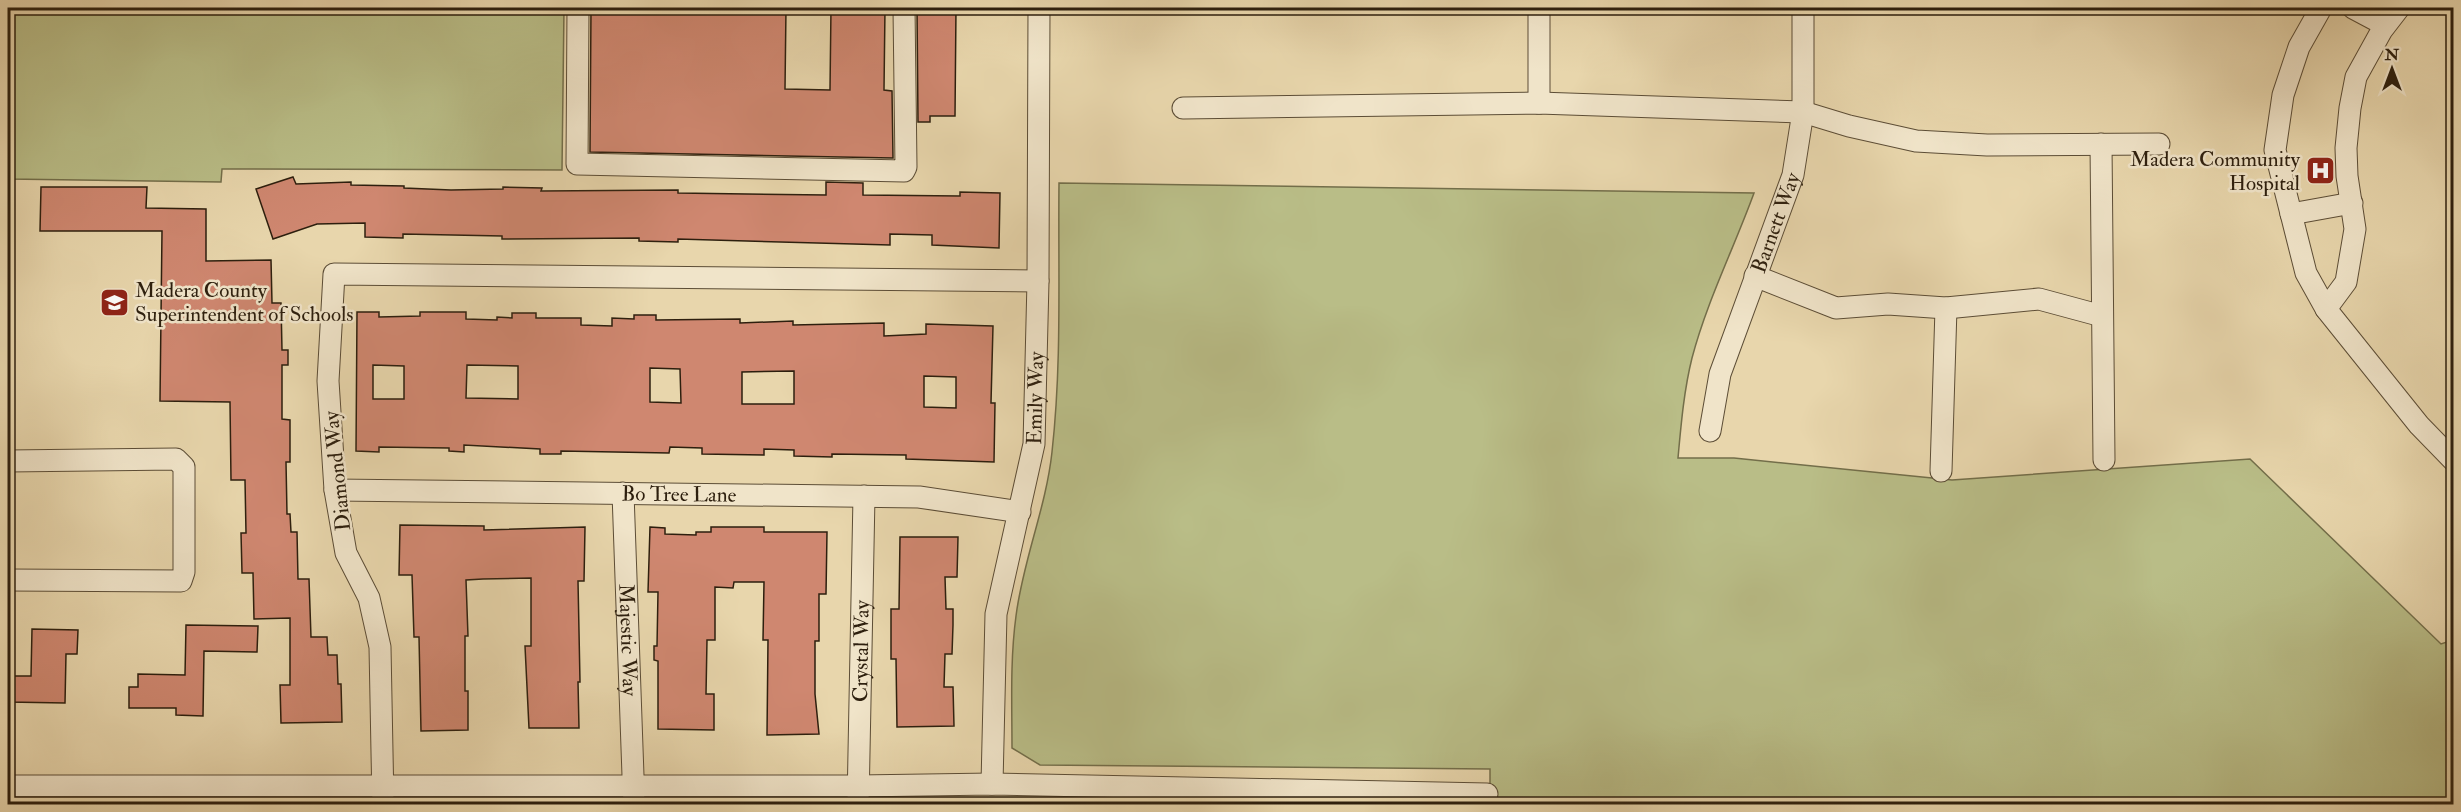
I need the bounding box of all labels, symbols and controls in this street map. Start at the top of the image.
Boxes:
north arrow [2362,39,2422,99]
text: N [2384,45,2400,65]
place label: Madera Community Hospital [2130,146,2301,197]
hospital icon: Madera Community Hospital [2305,155,2337,187]
street label: Barnett Way [1745,168,1807,277]
place label: Madera County Superintendent of Schools [135,277,354,328]
school or university icon: Madera County Superintendent of Schools [98,286,130,318]
street label: Emily Way [1021,351,1050,445]
street label: Diamond Way [318,409,357,532]
street label: Bo Tree Lane [621,480,737,509]
street label: Majestic Way [612,583,643,697]
street label: Crystal Way [847,599,876,702]

